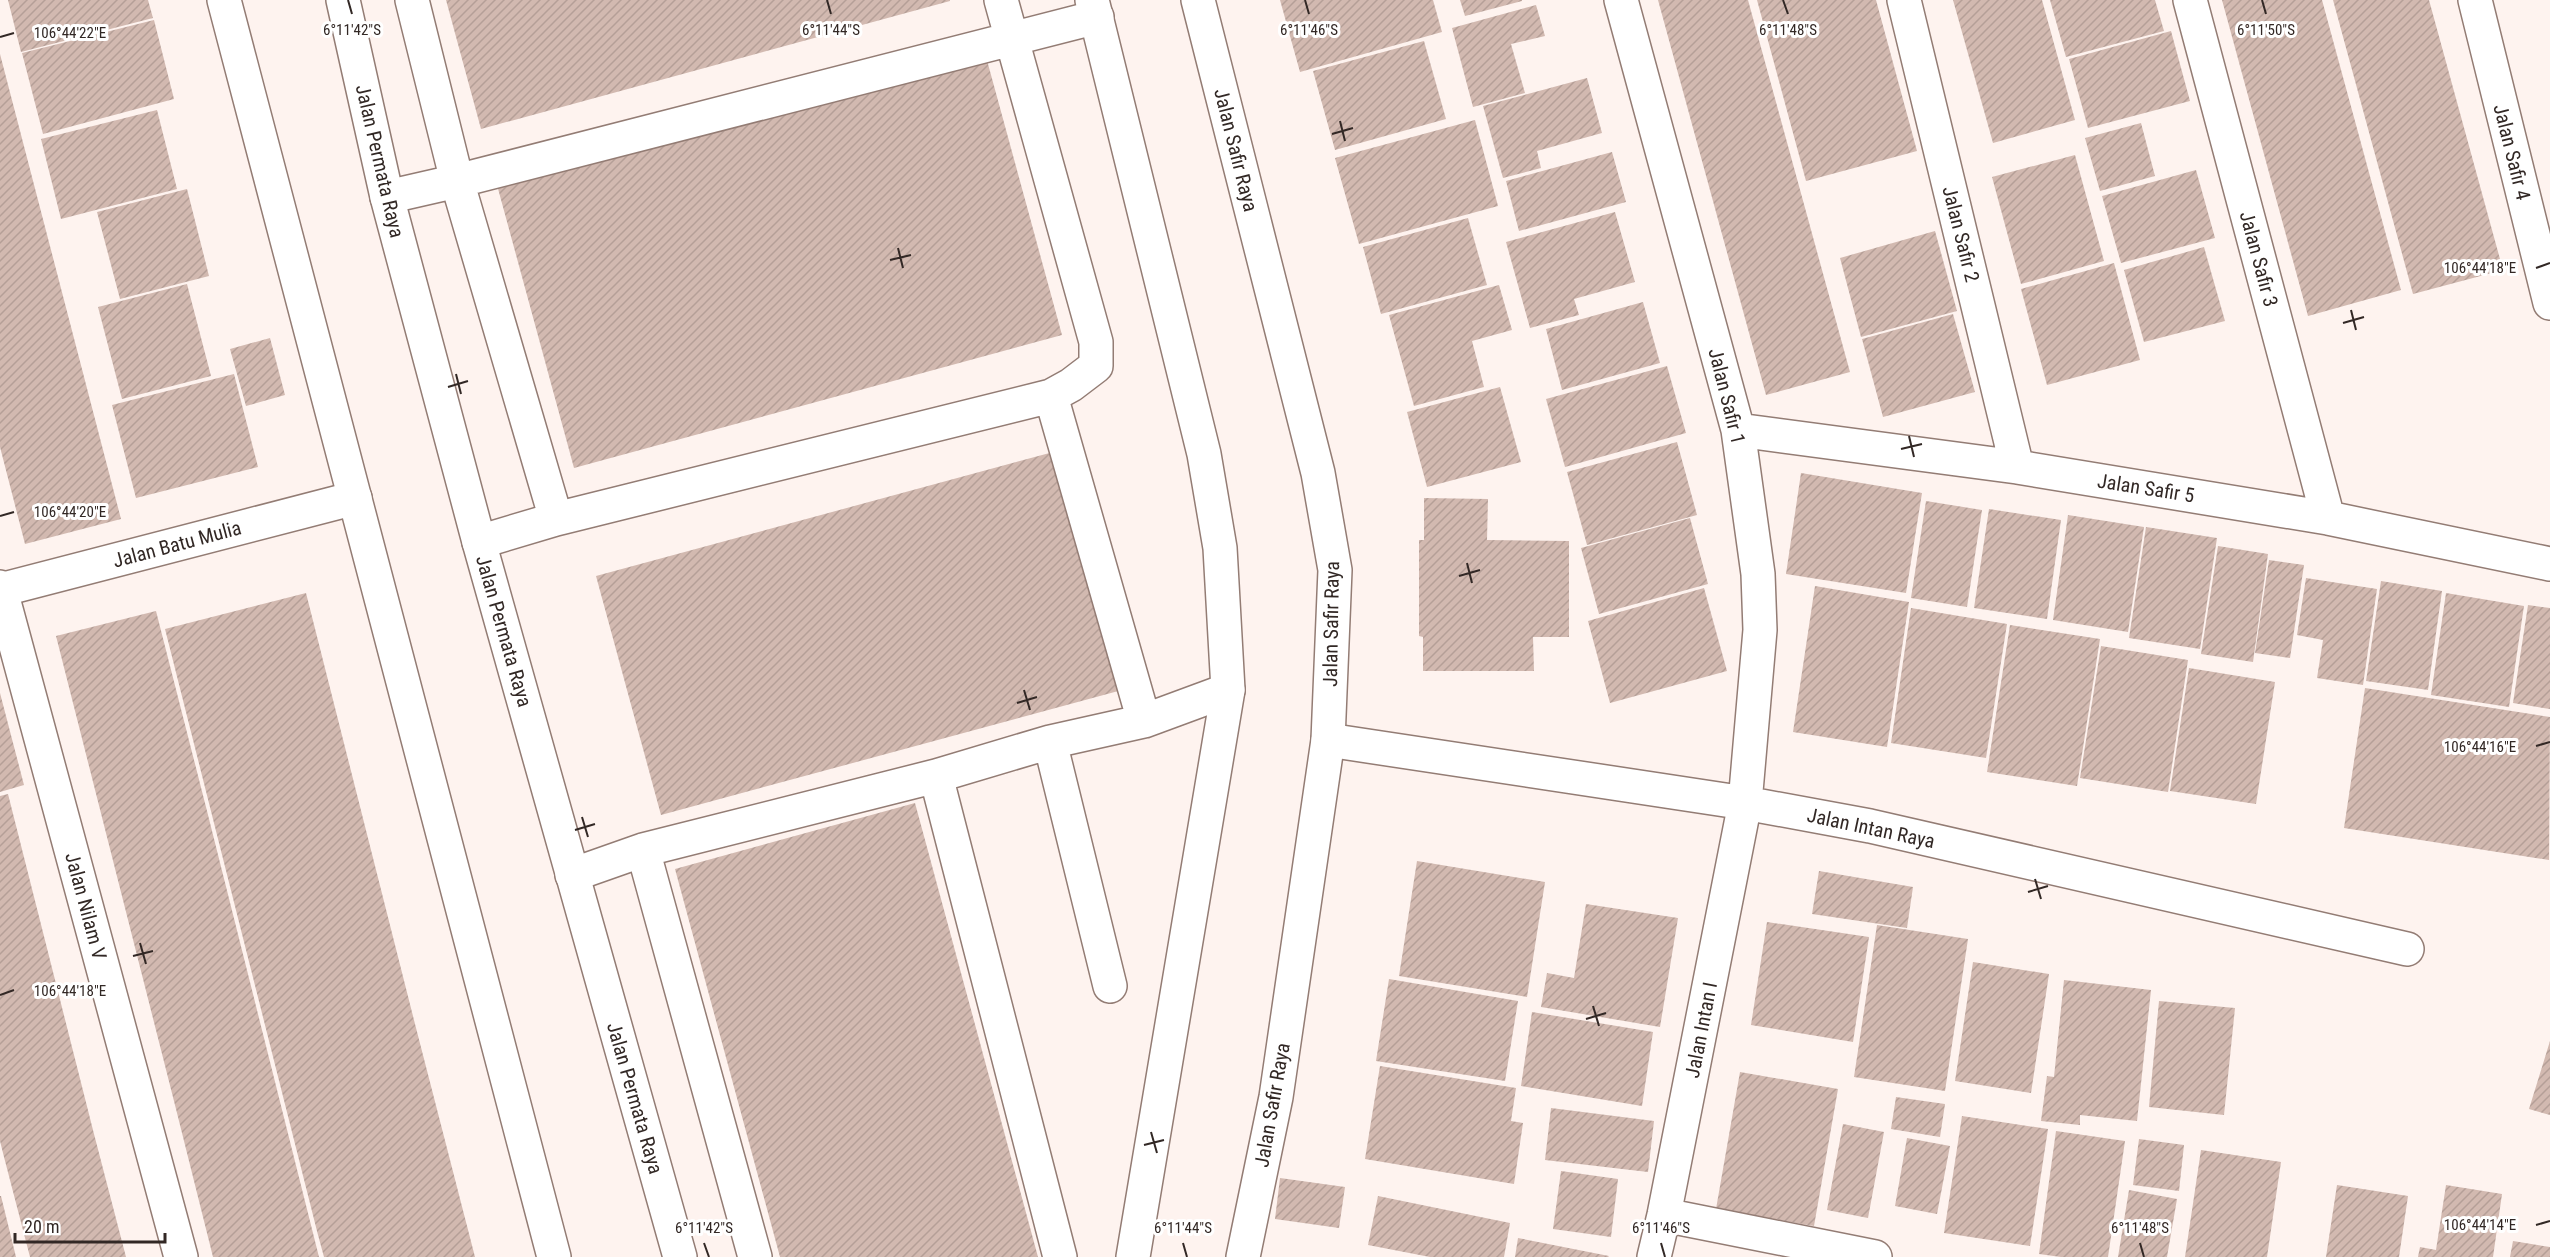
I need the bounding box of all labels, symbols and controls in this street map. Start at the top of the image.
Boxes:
text: 6°11'42"S [323,21,381,39]
text: 6°11'44"S [802,21,860,39]
text: 6°11'46"S [1280,21,1338,39]
text: 6°11'48"S [1759,21,1817,39]
text: 6°11'50"S [2237,21,2295,39]
text: 106°44'22"E [34,24,106,42]
street label: Jalan Permata Raya [351,82,409,240]
street label: Jalan Safir Raya [1209,86,1263,214]
street label: Jalan Safir 4 [2489,102,2536,203]
street label: Jalan Safir 2 [1938,184,1985,285]
street label: Jalan Safir 3 [2235,209,2283,309]
text: 106°44'18"E [2444,259,2516,277]
street label: Jalan Safir 1 [1704,346,1750,446]
street label: Jalan Safir 5 [2096,468,2196,508]
text: 106°44'20"E [34,503,106,521]
street label: Jalan Batu Mulia [110,515,244,573]
street label: Jalan Permata Raya [471,552,537,710]
street label: Jalan Safir Raya [1318,561,1344,687]
text: 106°44'16"E [2444,738,2516,756]
street label: Jalan Intan Raya [1805,803,1937,853]
street label: Jalan Nilam V [60,850,112,962]
street label: Jalan Intan I [1680,980,1722,1080]
text: 106°44'18"E [34,982,106,1000]
street label: Jalan Permata Raya [602,1019,668,1177]
street label: Jalan Safir Raya [1249,1041,1295,1169]
scale bar [15,1206,165,1244]
text: 20 m [24,1216,59,1237]
text: 106°44'14"E [2444,1216,2516,1234]
text: 6°11'42"S [675,1219,733,1237]
text: 6°11'44"S [1154,1219,1212,1237]
text: 6°11'46"S [1632,1219,1690,1237]
text: 6°11'48"S [2111,1219,2169,1237]

